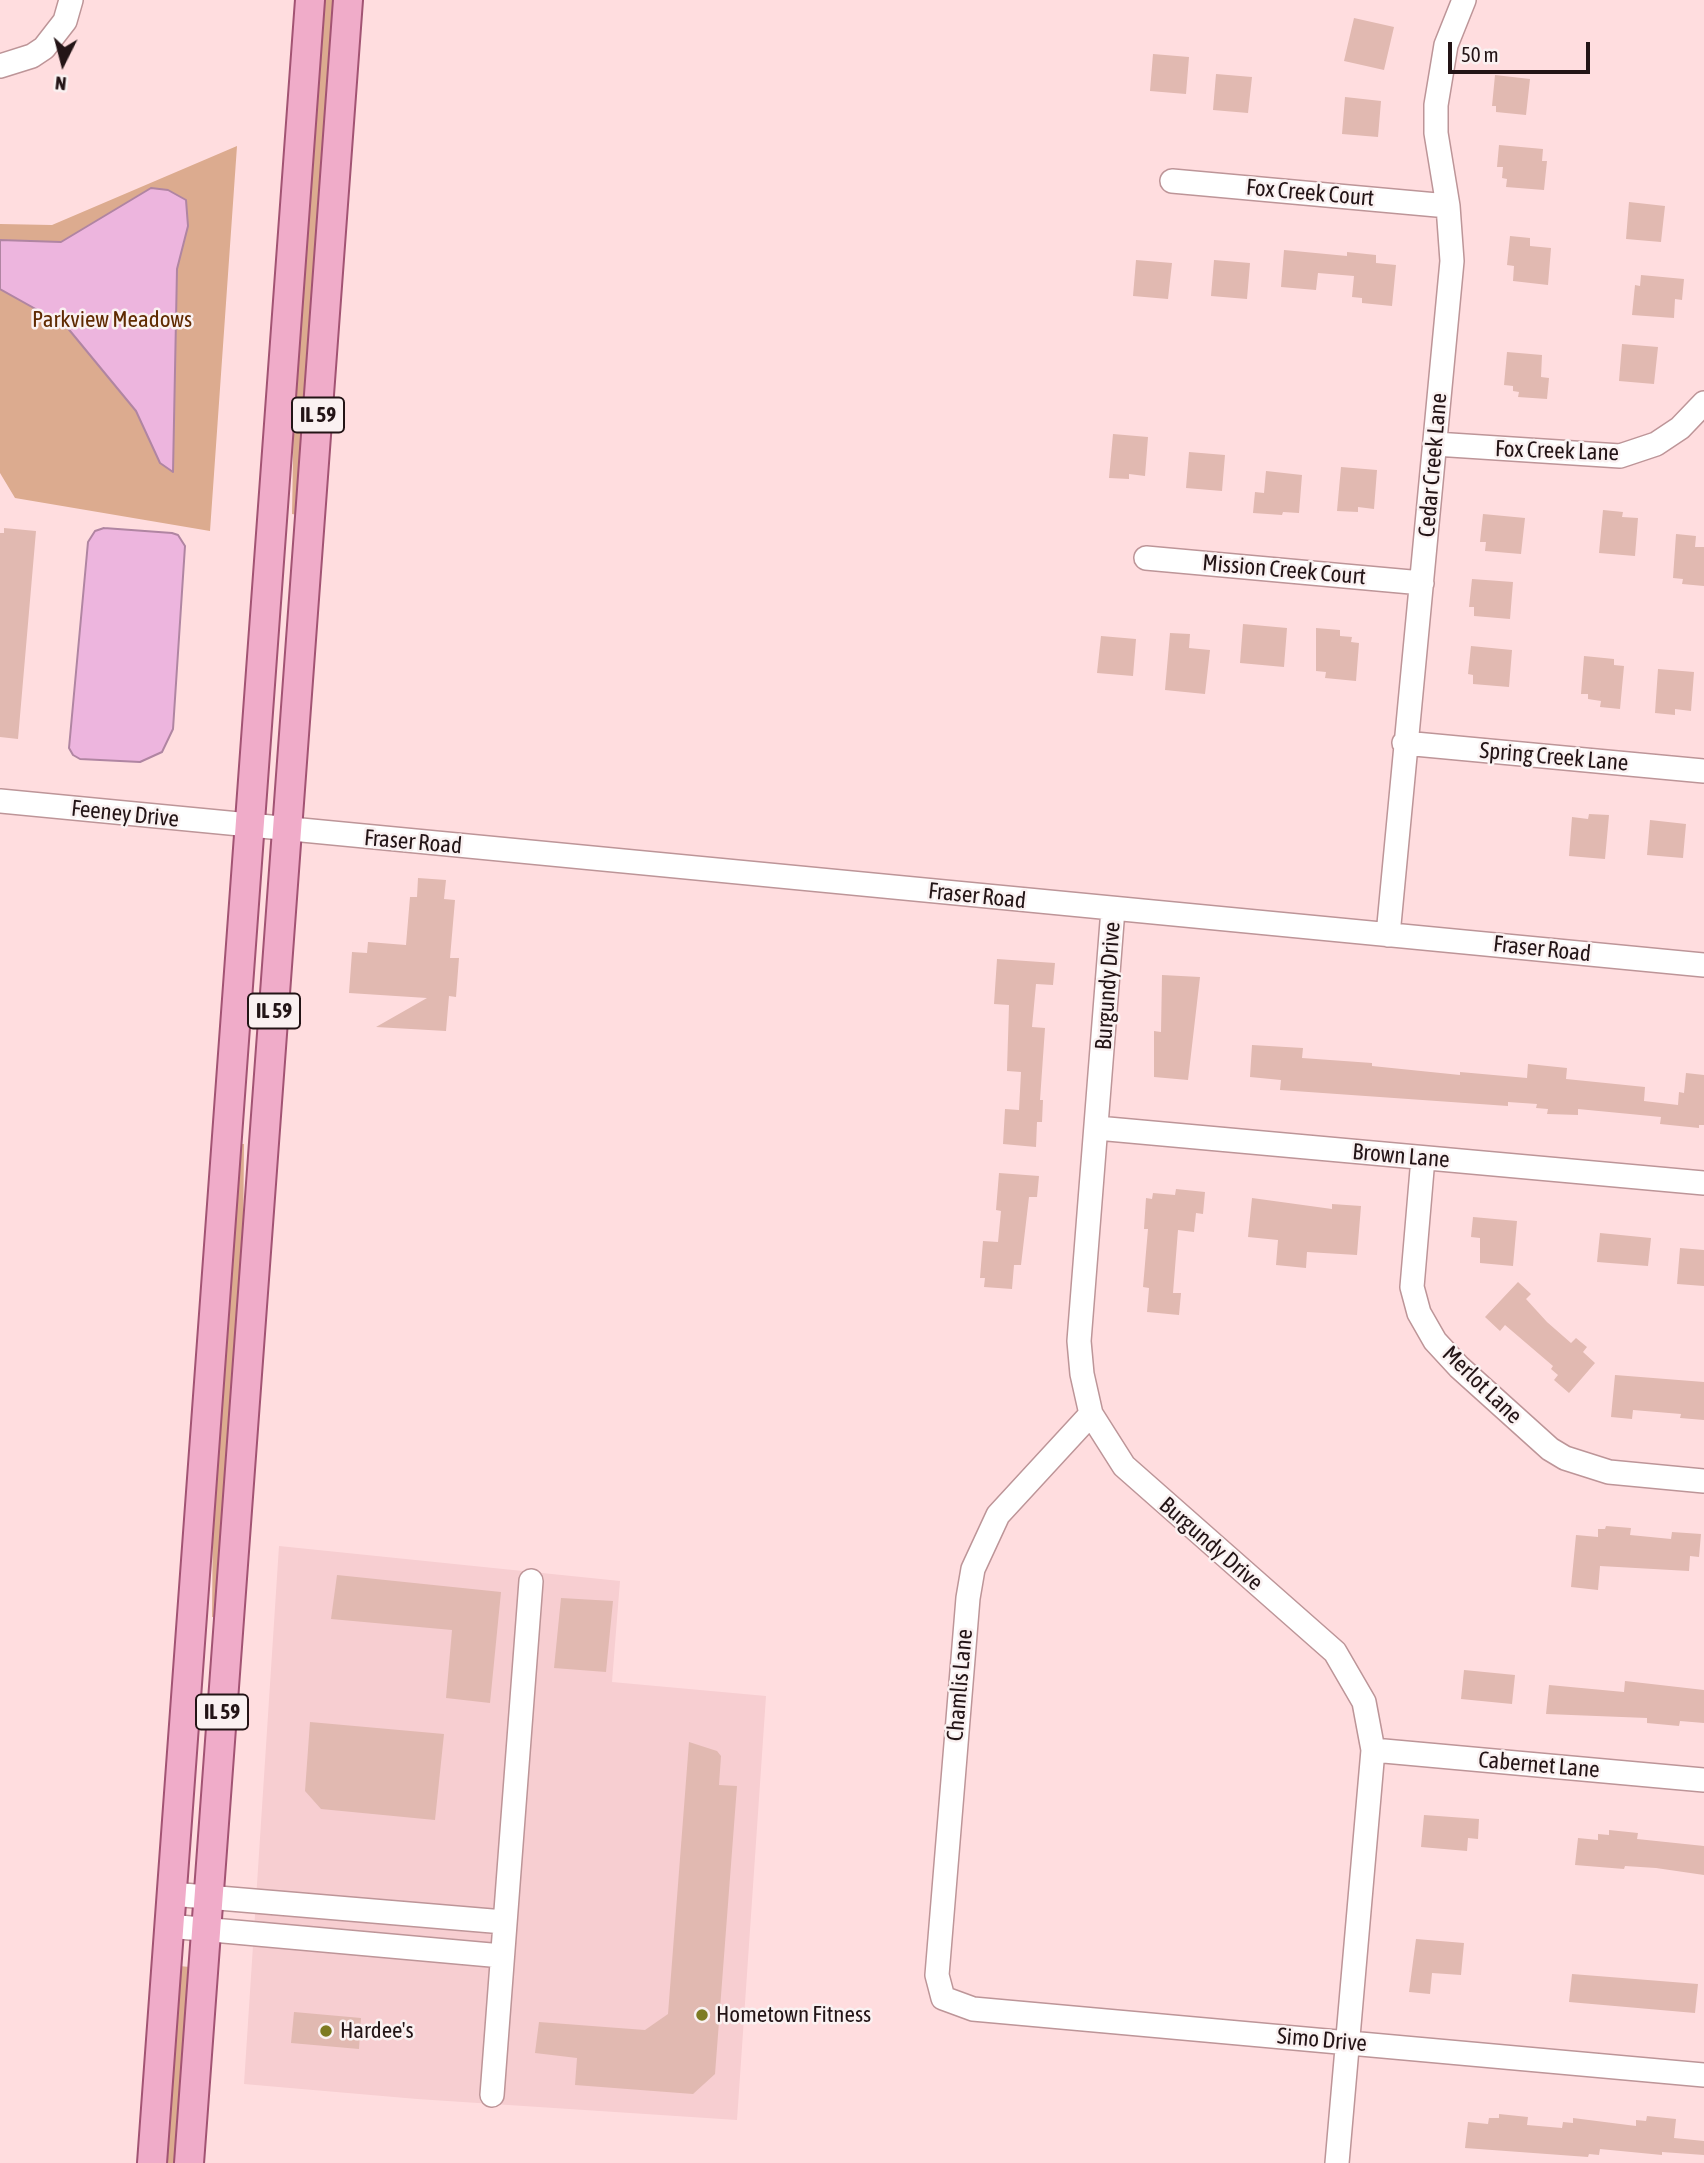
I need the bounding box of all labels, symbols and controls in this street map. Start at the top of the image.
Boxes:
north arrow [28,28,98,98]
scale bar [1452,28,1594,72]
text: 50 m [1461,42,1499,66]
text: N [54,72,68,95]
street label: Fox Creek Court [1245,174,1375,212]
park label: Parkview Meadows [32,306,192,334]
street label: Cedar Creek Lane [1413,392,1453,538]
road number: IL 59 [292,398,344,432]
street label: Fox Creek Lane [1494,435,1620,467]
street label: Mission Creek Court [1201,549,1367,591]
street label: Spring Creek Lane [1478,737,1630,777]
street label: Feeney Drive [70,795,180,833]
street label: Fraser Road [363,824,463,860]
street label: Fraser Road [927,877,1027,915]
street label: Burgundy Drive [1090,921,1126,1051]
street label: Fraser Road [1492,930,1592,968]
road number: IL 59 [248,993,300,1028]
street label: Brown Lane [1351,1138,1451,1174]
street label: Merlot Lane [1436,1340,1528,1430]
street label: Burgundy Drive [1153,1491,1269,1597]
street label: Chamlis Lane [941,1628,979,1742]
road number: IL 59 [196,1694,248,1730]
street label: Cabernet Lane [1477,1746,1601,1784]
place label: Hometown Fitness [716,2001,871,2029]
marker: Hometown Fitness [694,2007,710,2023]
place label: Hardee's [340,2017,414,2045]
street label: Simo Drive [1276,2022,1368,2058]
marker: Hardee's [318,2023,334,2039]

